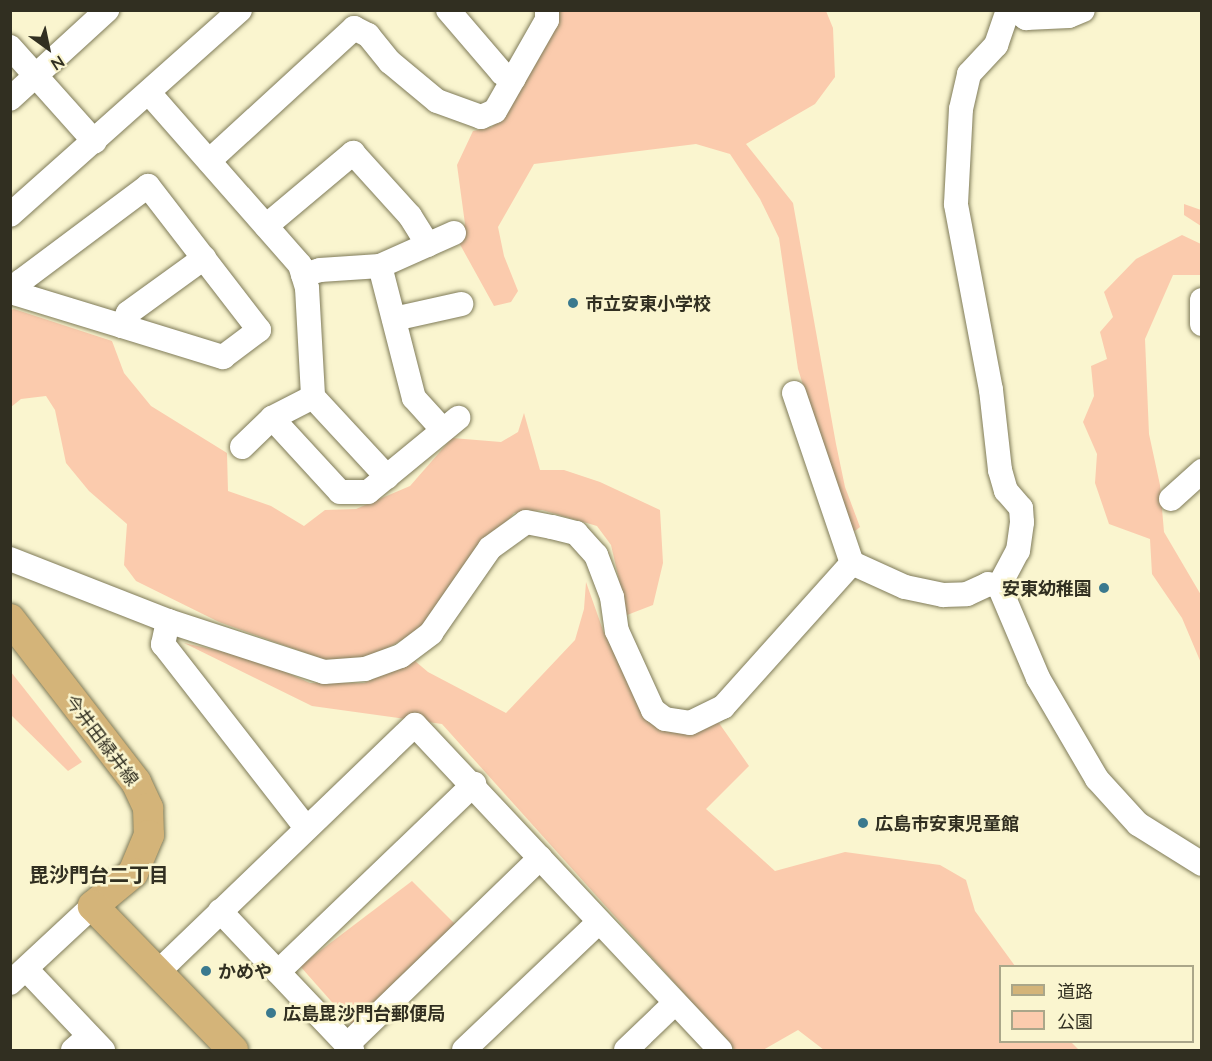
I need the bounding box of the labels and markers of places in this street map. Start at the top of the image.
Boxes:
place label: 市立安東小学校 [585,292,711,314]
marker: 市立安東小学校 [566,296,580,310]
place label: 安東幼稚園 [1002,577,1092,599]
marker: 安東幼稚園 [1097,581,1111,595]
place label: 広島市安東児童館 [875,812,1019,834]
marker: 広島市安東児童館 [856,816,870,830]
place label: かめや [218,960,272,982]
marker: かめや [199,964,213,978]
place label: 広島毘沙門台郵便局 [283,1002,445,1024]
marker: 広島毘沙門台郵便局 [264,1006,278,1020]

